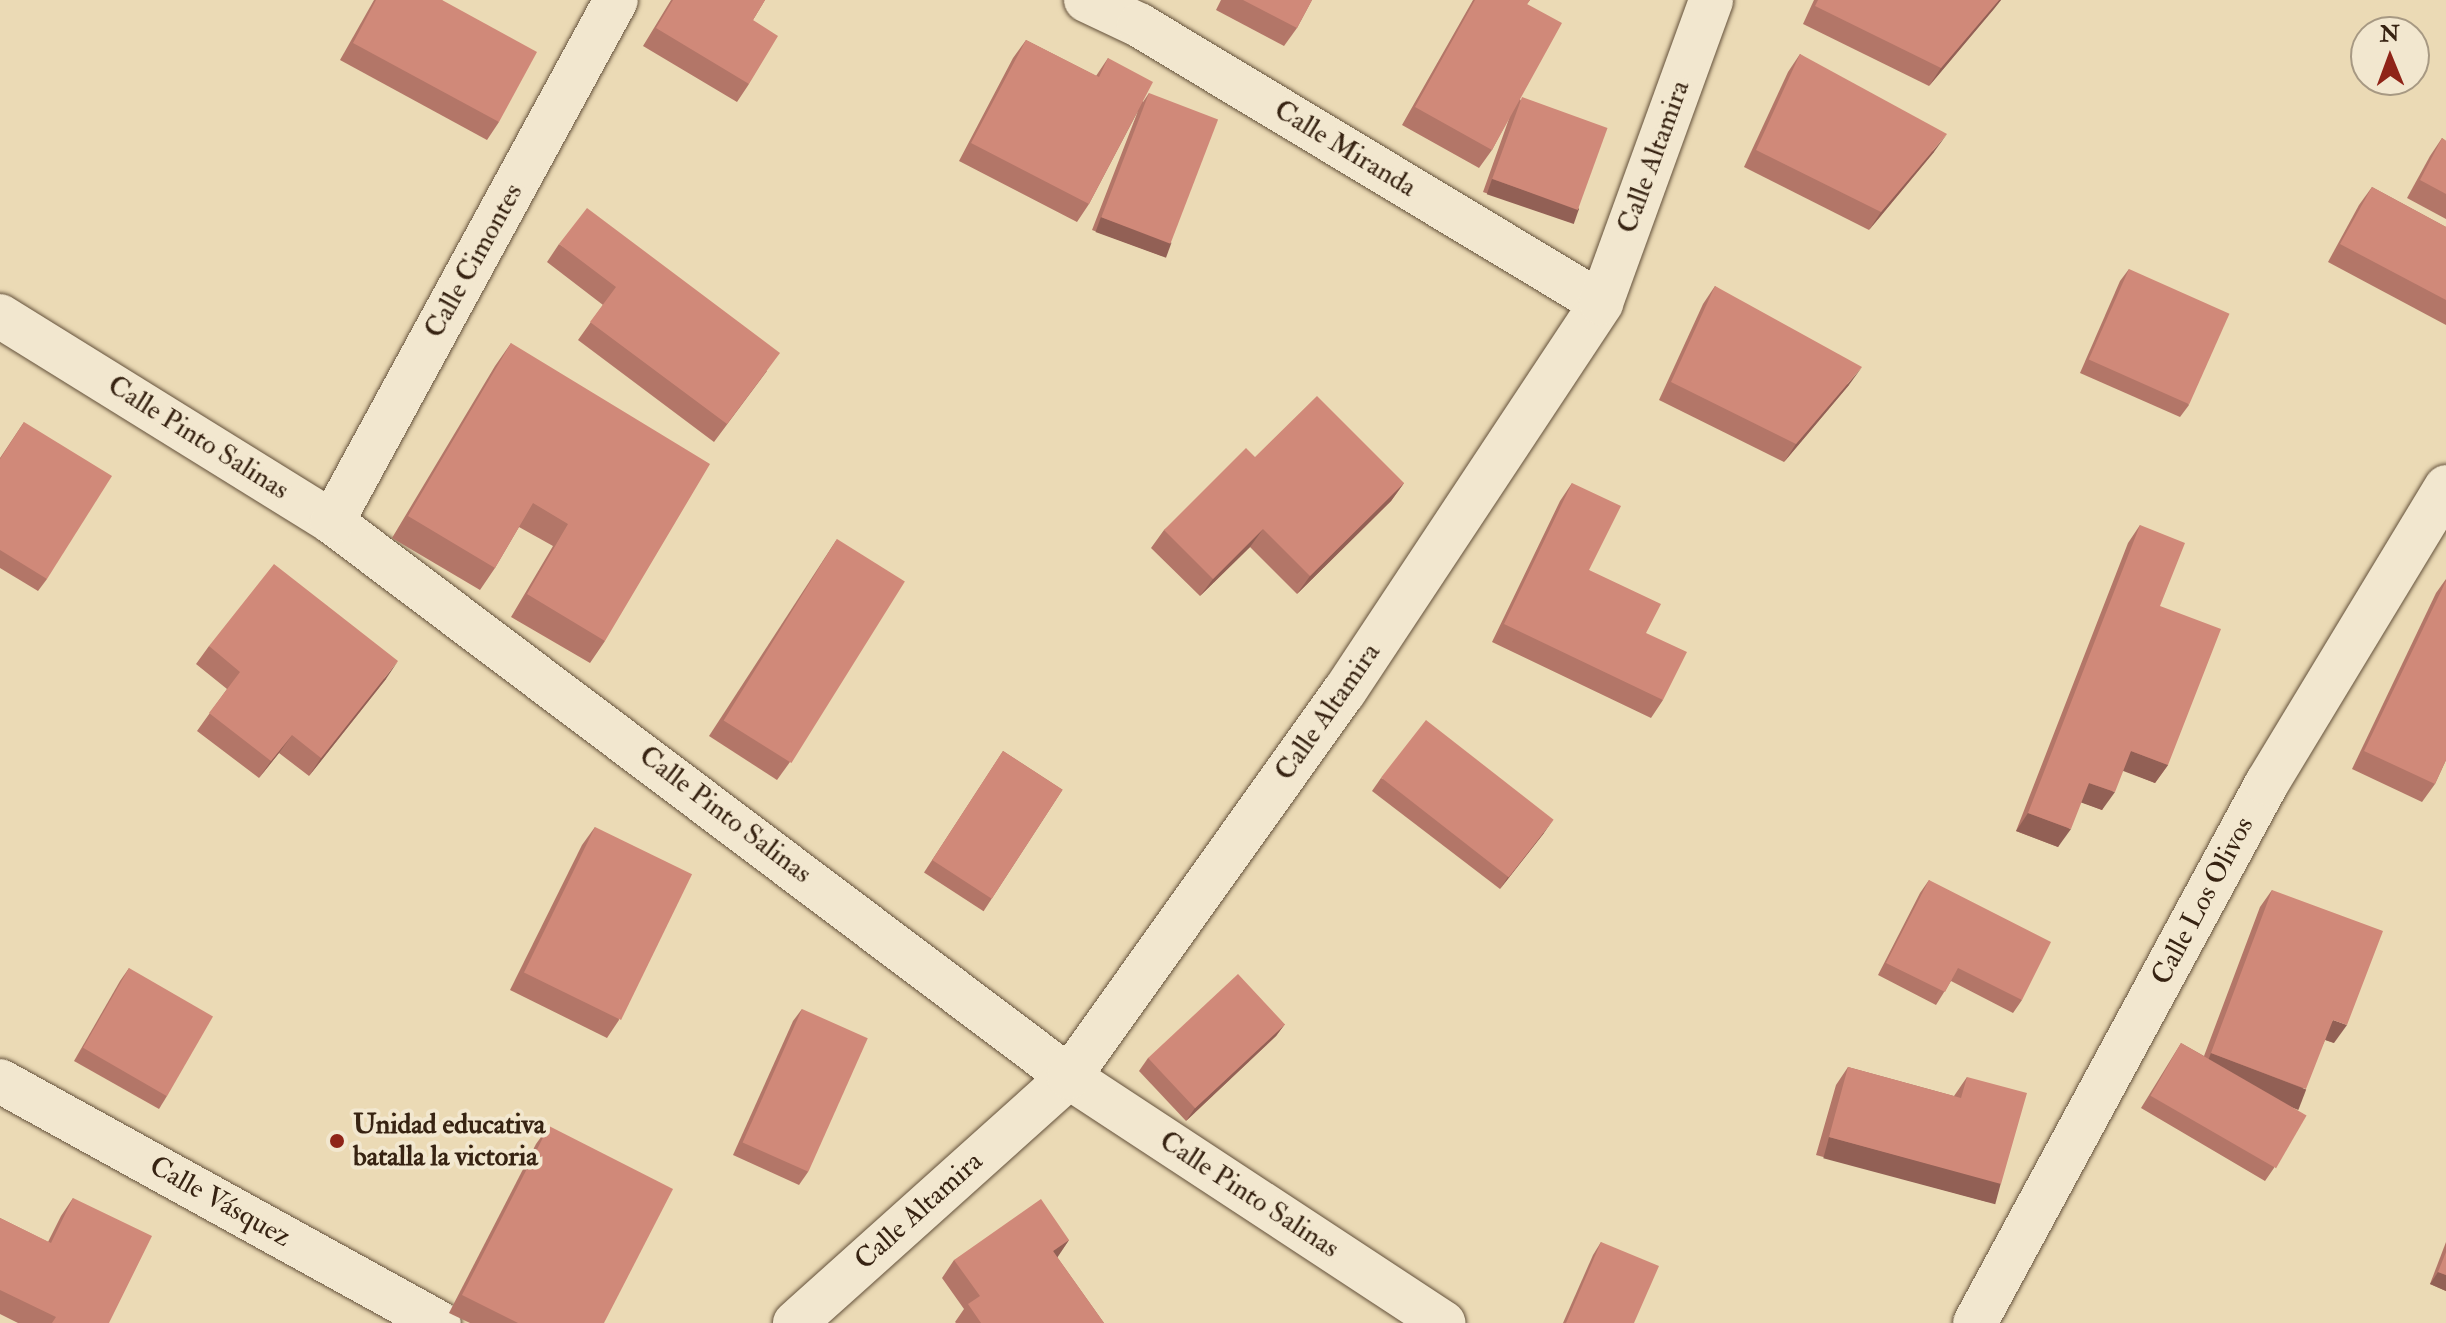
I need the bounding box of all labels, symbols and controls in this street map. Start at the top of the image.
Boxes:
north arrow [2350,16,2430,96]
text: N [2380,20,2400,48]
street label: Calle Altamira [1611,76,1697,238]
street label: Calle Miranda [1268,93,1422,205]
street label: Calle Cimontes [418,178,530,344]
street label: Calle Pinto Salinas [101,369,295,507]
street label: Calle Altamira [1268,637,1388,787]
street label: Calle Pinto Salinas [632,739,818,891]
street label: Calle Los Olivos [2145,811,2261,991]
place label: Unidad educativa batalla la victoria [353,1108,545,1174]
street label: Calle Pinto Salinas [1153,1124,1345,1266]
marker: Unidad educativa batalla la victoria [328,1132,346,1150]
street label: Calle Altamira [848,1145,990,1277]
street label: Calle Vásquez [143,1149,297,1255]

